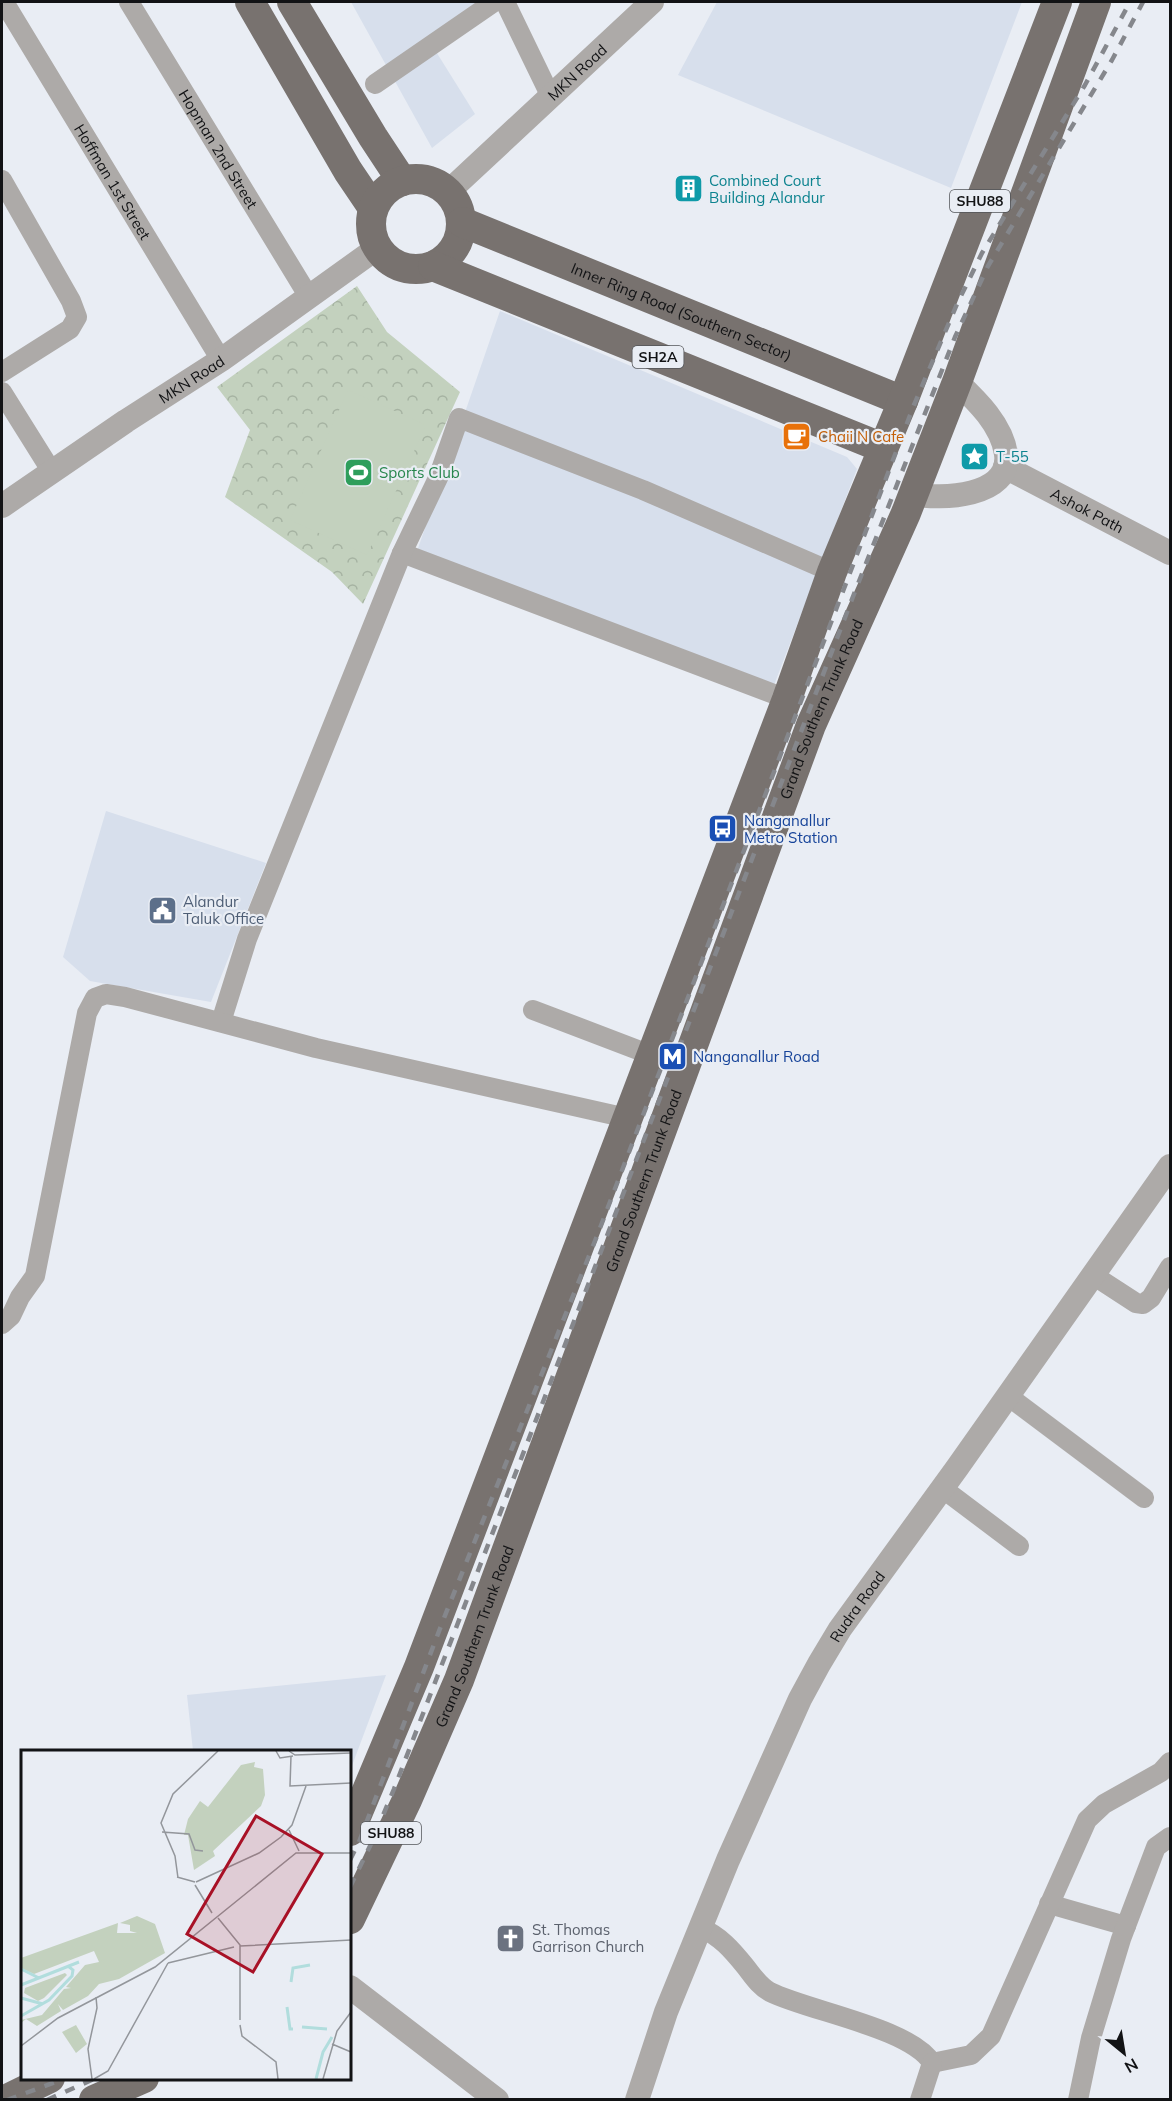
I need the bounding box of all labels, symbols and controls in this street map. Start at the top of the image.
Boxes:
street label: MKN Road [543,40,610,104]
street label: Hopman 2nd Street [175,86,262,212]
street label: Hoffman 1st Street [71,120,155,243]
place label: Combined Court Building Alandur [709,171,825,207]
building icon: Combined Court Building Alandur [672,173,704,205]
road number: SHU88 [950,190,1010,212]
street label: Inner Ring Road (Southern Sector) [568,258,795,364]
road number: SH2A [632,346,684,368]
street label: MKN Road [155,351,228,407]
cafe icon: Chaii N Cafe [781,420,813,452]
place label: Chaii N Cafe [818,427,904,446]
place icon: T-55 [959,440,991,472]
place label: T-55 [996,447,1029,466]
sports icon: Sports Club [342,456,374,488]
place label: Sports Club [379,463,460,482]
street label: Ashok Path [1048,483,1127,537]
street label: Grand Southern Trunk Road [775,616,867,802]
place label: Nanganallur Metro Station [744,811,838,847]
bus stop icon: Nanganallur Metro Station [707,813,739,845]
place label: Alandur Taluk Office [183,892,264,928]
public building icon: Alandur Taluk Office [146,894,178,926]
metro station icon: Nanganallur Road [656,1040,688,1072]
place label: Nanganallur Road [693,1047,820,1066]
street label: Grand Southern Trunk Road [601,1087,685,1275]
street label: Grand Southern Trunk Road [430,1543,517,1730]
street label: Rudra Road [825,1567,889,1645]
inset map [21,1750,351,2080]
road number: SHU88 [361,1822,421,1844]
place label: St. Thomas Garrison Church [532,1920,644,1956]
church icon: St. Thomas Garrison Church [495,1922,527,1954]
north arrow [1094,2023,1154,2083]
text: N [1121,2054,1142,2078]

